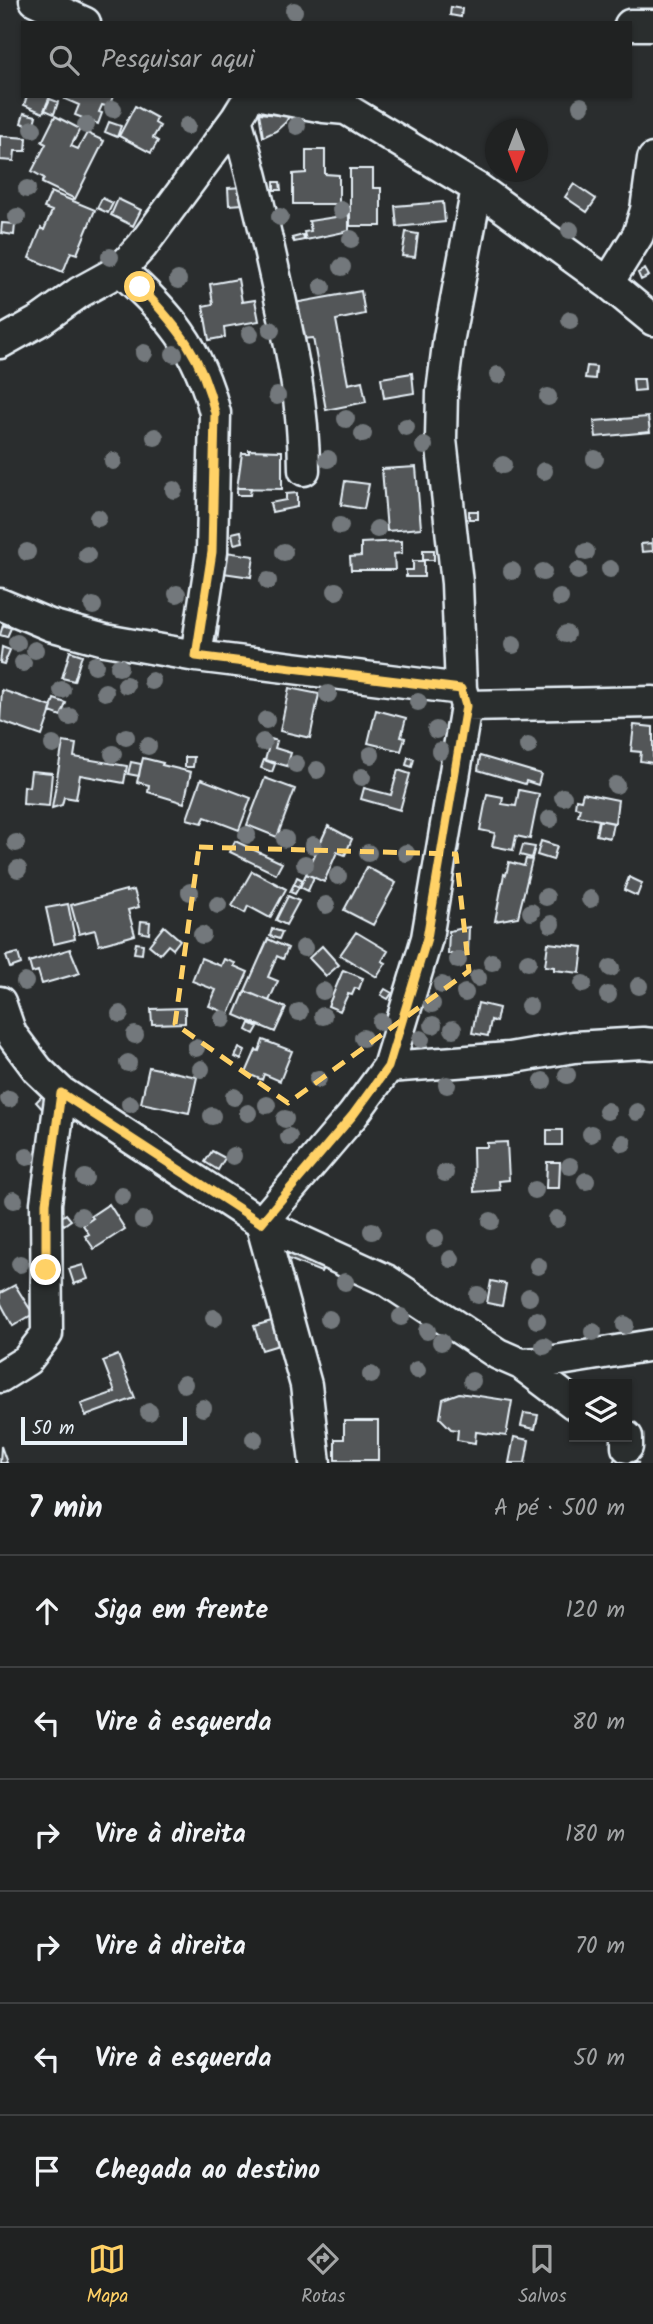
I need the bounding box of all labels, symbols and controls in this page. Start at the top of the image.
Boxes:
search box [21,21,632,98]
text: Pesquisar aqui [101,39,254,81]
icon: search [45,41,83,79]
north arrow [485,119,548,182]
route start [124,271,155,302]
route end [30,1254,61,1285]
map controls [569,1379,632,1442]
button: layers [569,1379,632,1442]
scale bar [21,1414,187,1446]
text: 50 m [32,1414,74,1444]
text: 7 min [28,1485,103,1533]
text: A pé · 500 m [494,1491,625,1527]
text: Siga em frente [95,1590,268,1632]
icon: ahead [28,1592,66,1630]
text: 120 m [565,1593,625,1629]
text: Vire à esquerda [95,1702,272,1744]
icon: left [28,1704,66,1742]
text: 80 m [572,1705,625,1741]
text: Vire à direita [95,1814,246,1856]
icon: right [28,1816,66,1854]
text: 180 m [565,1817,625,1853]
text: Vire à direita [95,1926,246,1968]
icon: right [28,1928,66,1966]
text: 70 m [575,1929,625,1965]
text: Vire à esquerda [95,2038,272,2080]
icon: left [28,2040,66,2078]
text: 50 m [574,2041,625,2077]
text: Chegada ao destino [95,2150,320,2192]
icon: arrive [28,2152,66,2190]
tab: Mapa [86,2240,128,2312]
tab: Rotas [301,2240,345,2312]
tab: Salvos [518,2240,567,2312]

